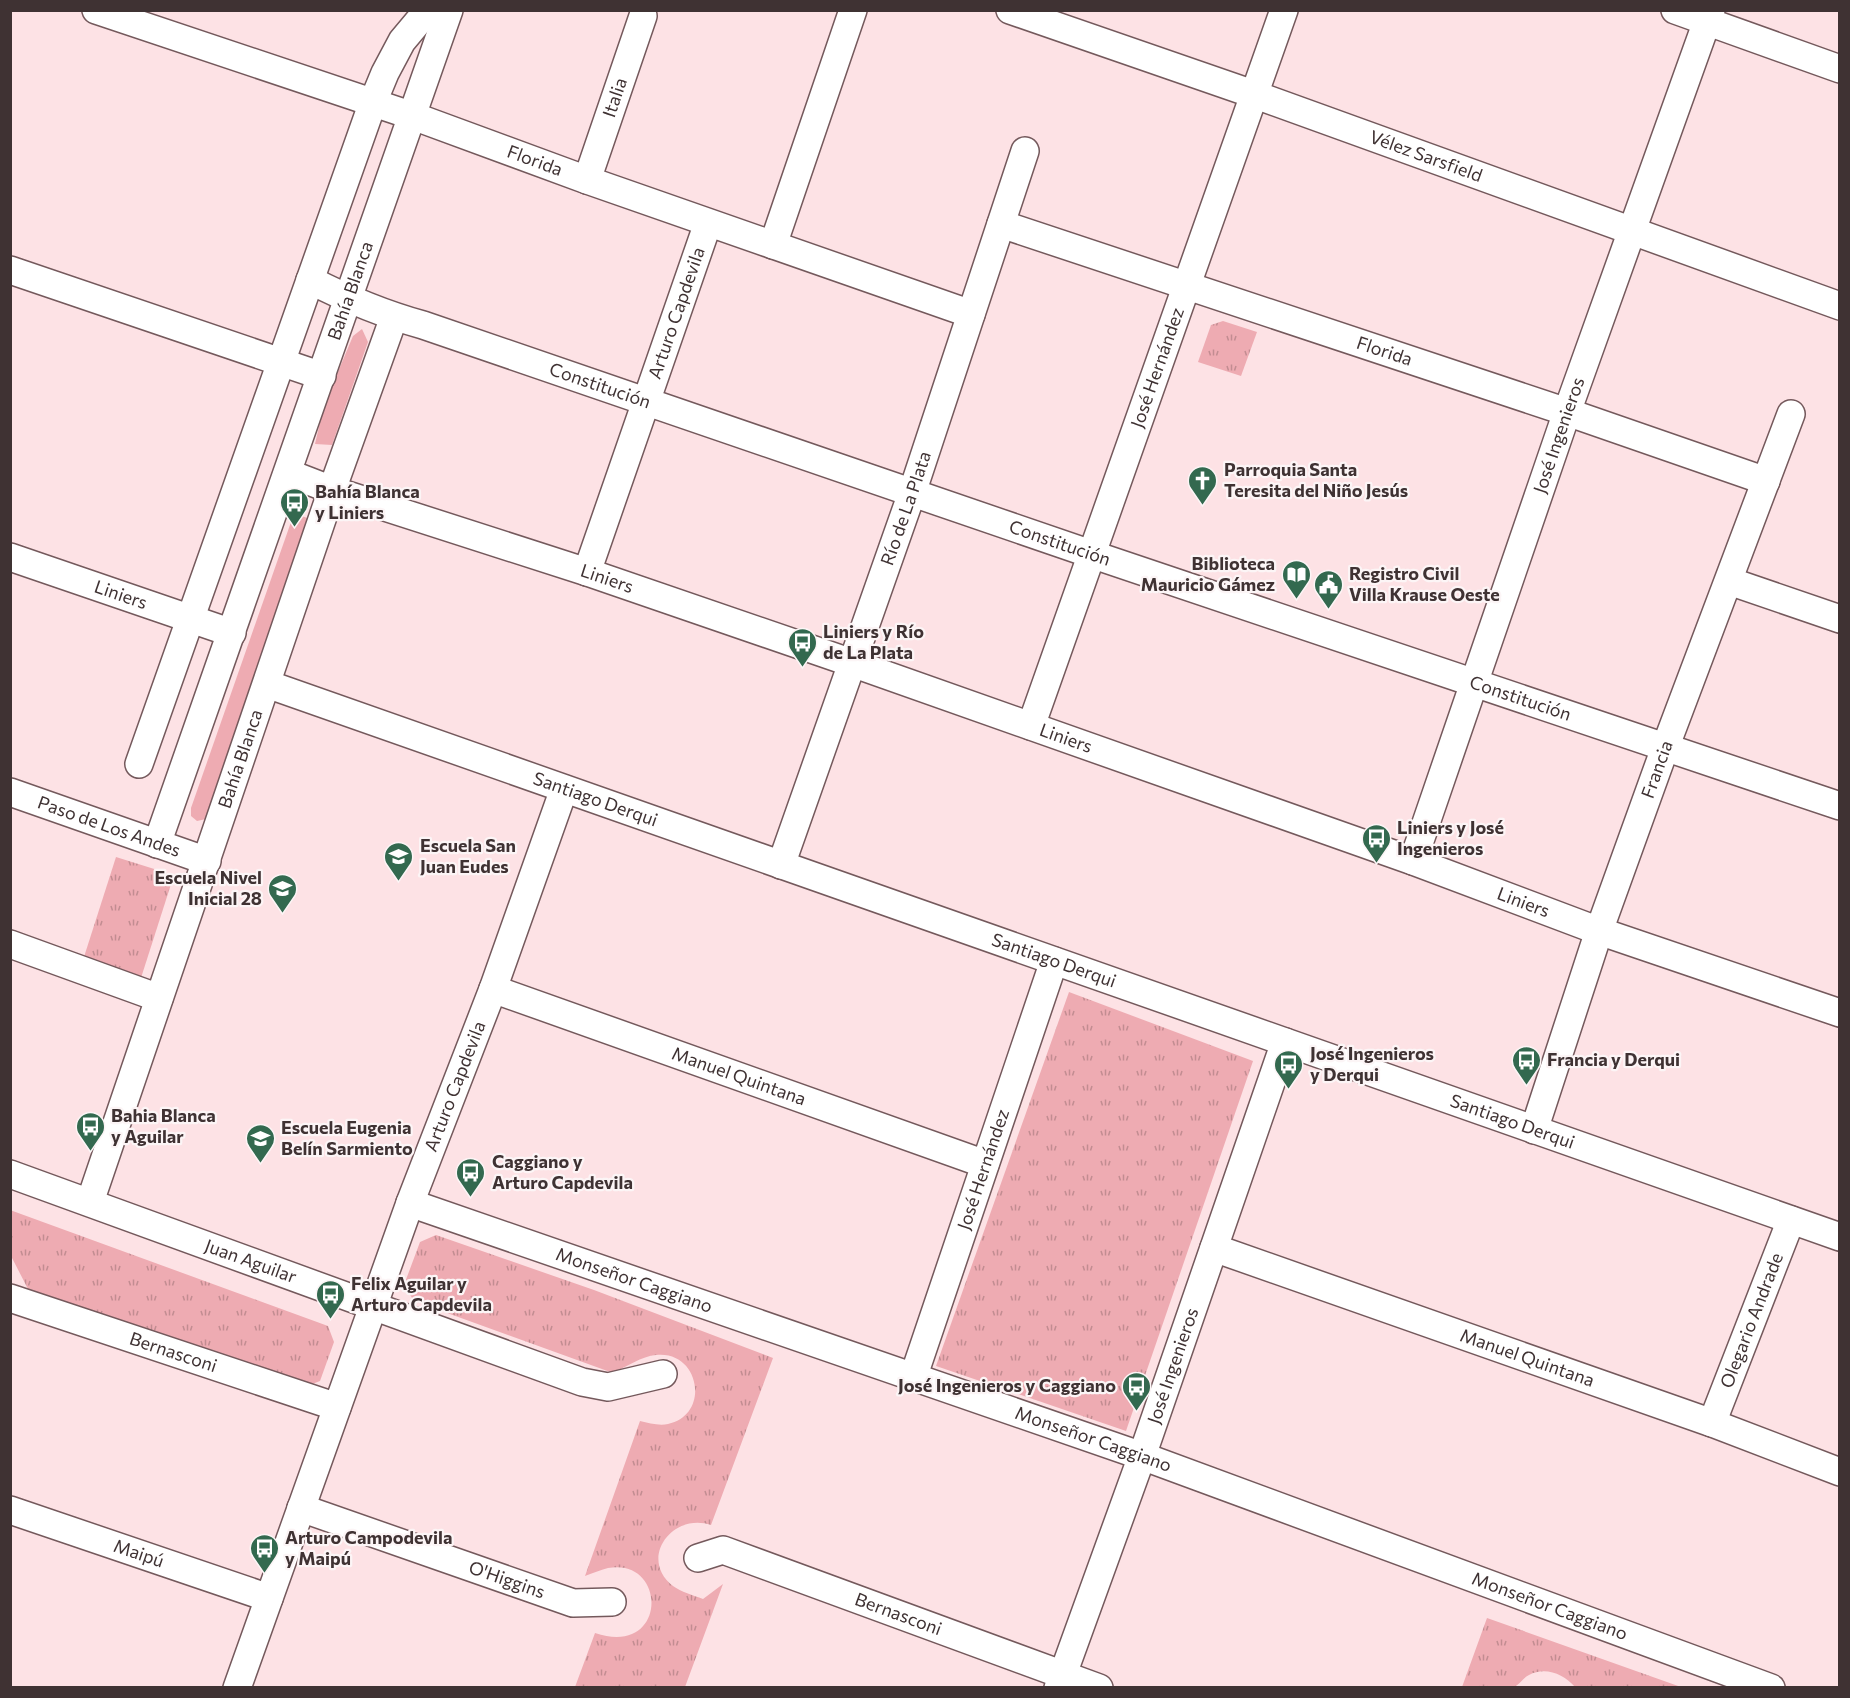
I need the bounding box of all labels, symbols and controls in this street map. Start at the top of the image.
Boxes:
street label: Italia [597,75,631,120]
street label: Vélez Sarsfield [1367,125,1486,186]
street label: Florida [504,140,566,180]
street label: Bahía Blanca [322,238,377,343]
street label: Arturo Capdevila [643,244,709,382]
street label: José Hernández [1125,304,1188,430]
street label: Florida [1354,331,1415,370]
street label: Constitución [547,357,654,412]
street label: José Ingenieros [1528,374,1589,496]
street label: Río de La Plata [875,448,935,568]
place label: Parroquia Santa Teresita del Niño Jesús [1224,458,1408,501]
church icon: Parroquia Santa Teresita del Niño Jesús [1187,464,1219,506]
place label: Bahía Blanca y Liniers [315,480,420,523]
bus stop icon: Bahía Blanca y Liniers [278,486,310,528]
street label: Constitución [1007,515,1114,570]
place label: Biblioteca Mauricio Gámez [1141,552,1275,595]
library icon: Biblioteca Mauricio Gámez [1280,558,1312,600]
street label: Liniers [578,559,637,597]
place label: Registro Civil Villa Krause Oeste [1349,562,1500,605]
public building icon: Registro Civil Villa Krause Oeste [1312,568,1344,610]
street label: Liniers [92,575,150,613]
place label: Liniers y Río de La Plata [823,620,924,663]
bus stop icon: Liniers y Río de La Plata [786,626,818,668]
street label: Constitución [1467,670,1574,725]
street label: Bahía Blanca [213,706,267,811]
street label: Liniers [1037,718,1096,757]
street label: Francia [1636,737,1677,801]
street label: Santiago Derqui [530,766,661,830]
street label: Paso de Los Andes [35,791,184,861]
place label: Liniers y José Ingenieros [1397,816,1504,859]
bus stop icon: Liniers y José Ingenieros [1360,822,1392,864]
place label: Escuela San Juan Eudes [420,834,516,877]
school or university icon: Escuela San Juan Eudes [383,840,415,882]
place label: Escuela Nivel Inicial 28 [154,866,262,909]
school or university icon: Escuela Nivel Inicial 28 [267,872,299,914]
street label: Liniers [1494,882,1553,921]
street label: Santiago Derqui [989,928,1119,992]
street label: Arturo Capdevila [419,1018,490,1154]
street label: Manuel Quintana [669,1042,809,1109]
place label: José Ingenieros y Derqui [1310,1042,1434,1085]
bus stop icon: Francia y Derqui [1510,1044,1542,1086]
bus stop icon: José Ingenieros y Derqui [1273,1048,1305,1090]
place label: Francia y Derqui [1547,1048,1680,1070]
street label: Santiago Derqui [1447,1089,1578,1153]
place label: Bahia Blanca y Aguilar [111,1104,216,1147]
street label: José Hernández [952,1106,1013,1232]
bus stop icon: Bahia Blanca y Aguilar [74,1110,106,1152]
place label: Escuela Eugenia Belín Sarmiento [281,1116,413,1159]
school or university icon: Escuela Eugenia Belín Sarmiento [244,1122,276,1164]
place label: Caggiano y Arturo Capdevila [492,1150,633,1193]
bus stop icon: Caggiano y Arturo Capdevila [455,1156,487,1198]
street label: Juan Aguilar [202,1234,300,1287]
street label: Monseñor Caggiano [553,1242,716,1317]
street label: Olegario Andrade [1715,1249,1787,1391]
place label: Felix Aguilar y Arturo Capdevila [351,1272,492,1315]
bus stop icon: Felix Aguilar y Arturo Capdevila [314,1278,346,1320]
street label: José Ingenieros [1142,1305,1202,1427]
street label: Manuel Quintana [1458,1323,1598,1391]
street label: Bernasconi [127,1327,220,1376]
bus stop icon: José Ingenieros y Caggiano [1121,1370,1153,1412]
place label: José Ingenieros y Caggiano [898,1374,1116,1396]
street label: Monseñor Caggiano [1012,1401,1175,1476]
place label: Arturo Campodevila y Maipú [285,1526,452,1569]
bus stop icon: Arturo Campodevila y Maipú [248,1532,280,1574]
street label: Maipú [111,1534,167,1572]
street label: O'Higgins [466,1555,548,1602]
street label: Monseñor Caggiano [1469,1567,1631,1644]
street label: Bernasconi [852,1587,945,1639]

